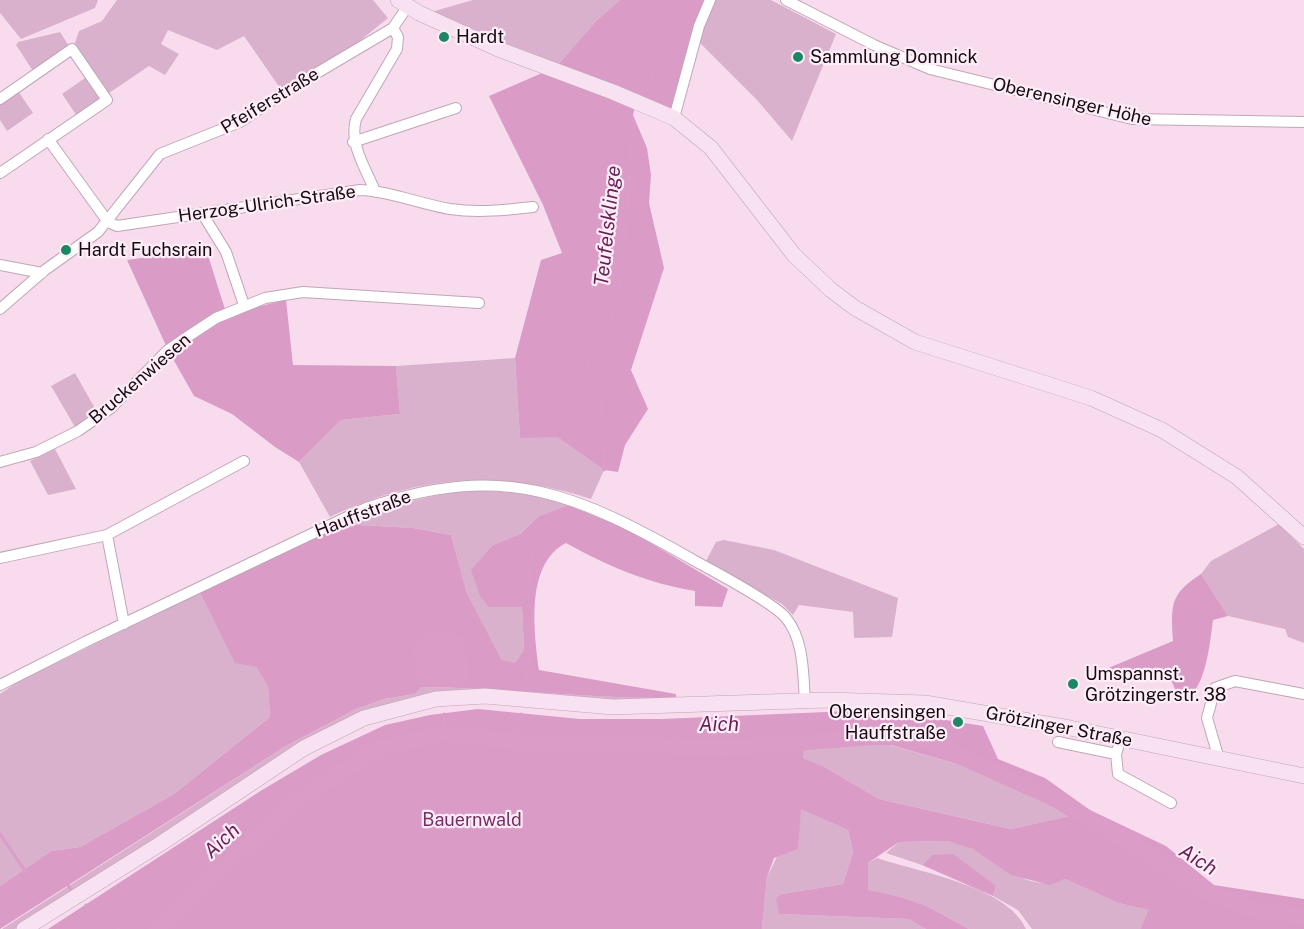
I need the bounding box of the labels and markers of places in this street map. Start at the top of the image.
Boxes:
place label: Hardt [456,26,504,48]
marker: Hardt [437,30,451,44]
place label: Sammlung Domnick [810,46,978,68]
marker: Sammlung Domnick [791,50,805,64]
place label: Hardt Fuchsrain [78,239,212,261]
marker: Hardt Fuchsrain [59,243,73,257]
place label: Umspannst. Grötzingerstr. 38 [1085,663,1226,706]
marker: Umspannst. Grötzingerstr. 38 [1066,677,1080,691]
place label: Oberensingen Hauffstraße [829,701,946,744]
marker: Oberensingen Hauffstraße [951,715,965,729]

